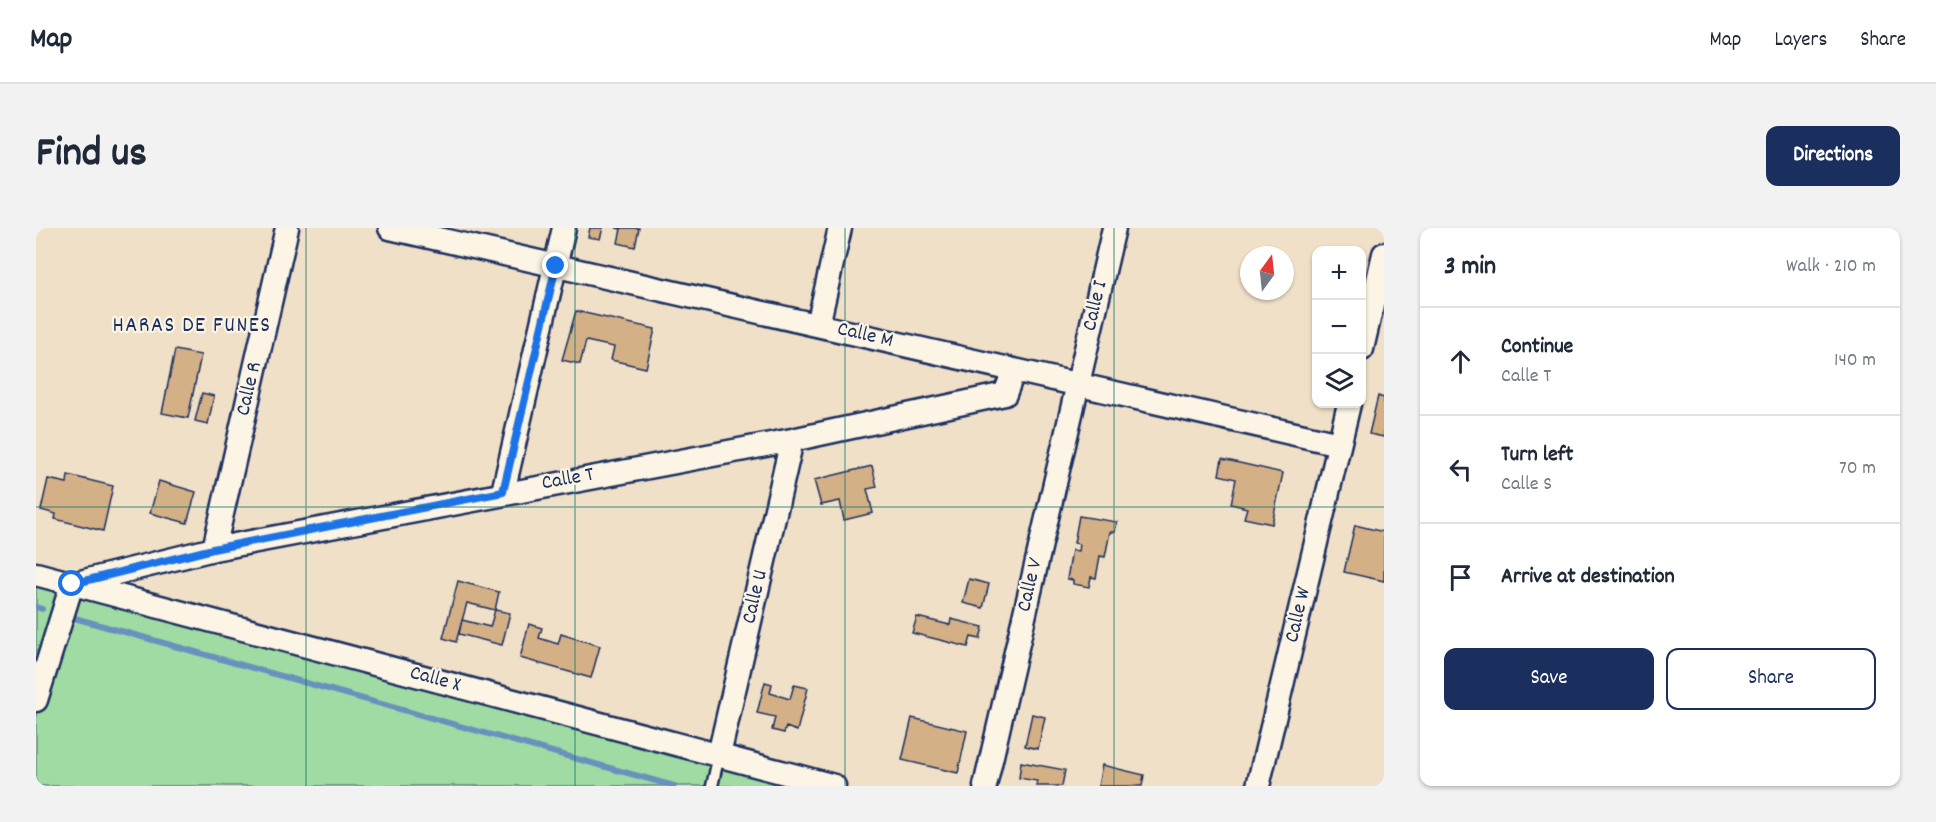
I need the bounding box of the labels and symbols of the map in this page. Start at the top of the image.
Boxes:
north arrow [1240,246,1294,300]
route end [542,252,568,278]
street label: Calle I [1076,277,1116,334]
district label: HARAS DE FUNES [112,311,272,342]
street label: Calle M [834,315,896,357]
street label: Calle R [229,359,271,419]
street label: Calle T [539,461,597,499]
street label: Calle V [1010,555,1052,615]
street label: Calle U [735,567,777,627]
route start [58,570,84,596]
street label: Calle W [1278,583,1320,646]
street label: Calle X [406,659,464,701]

